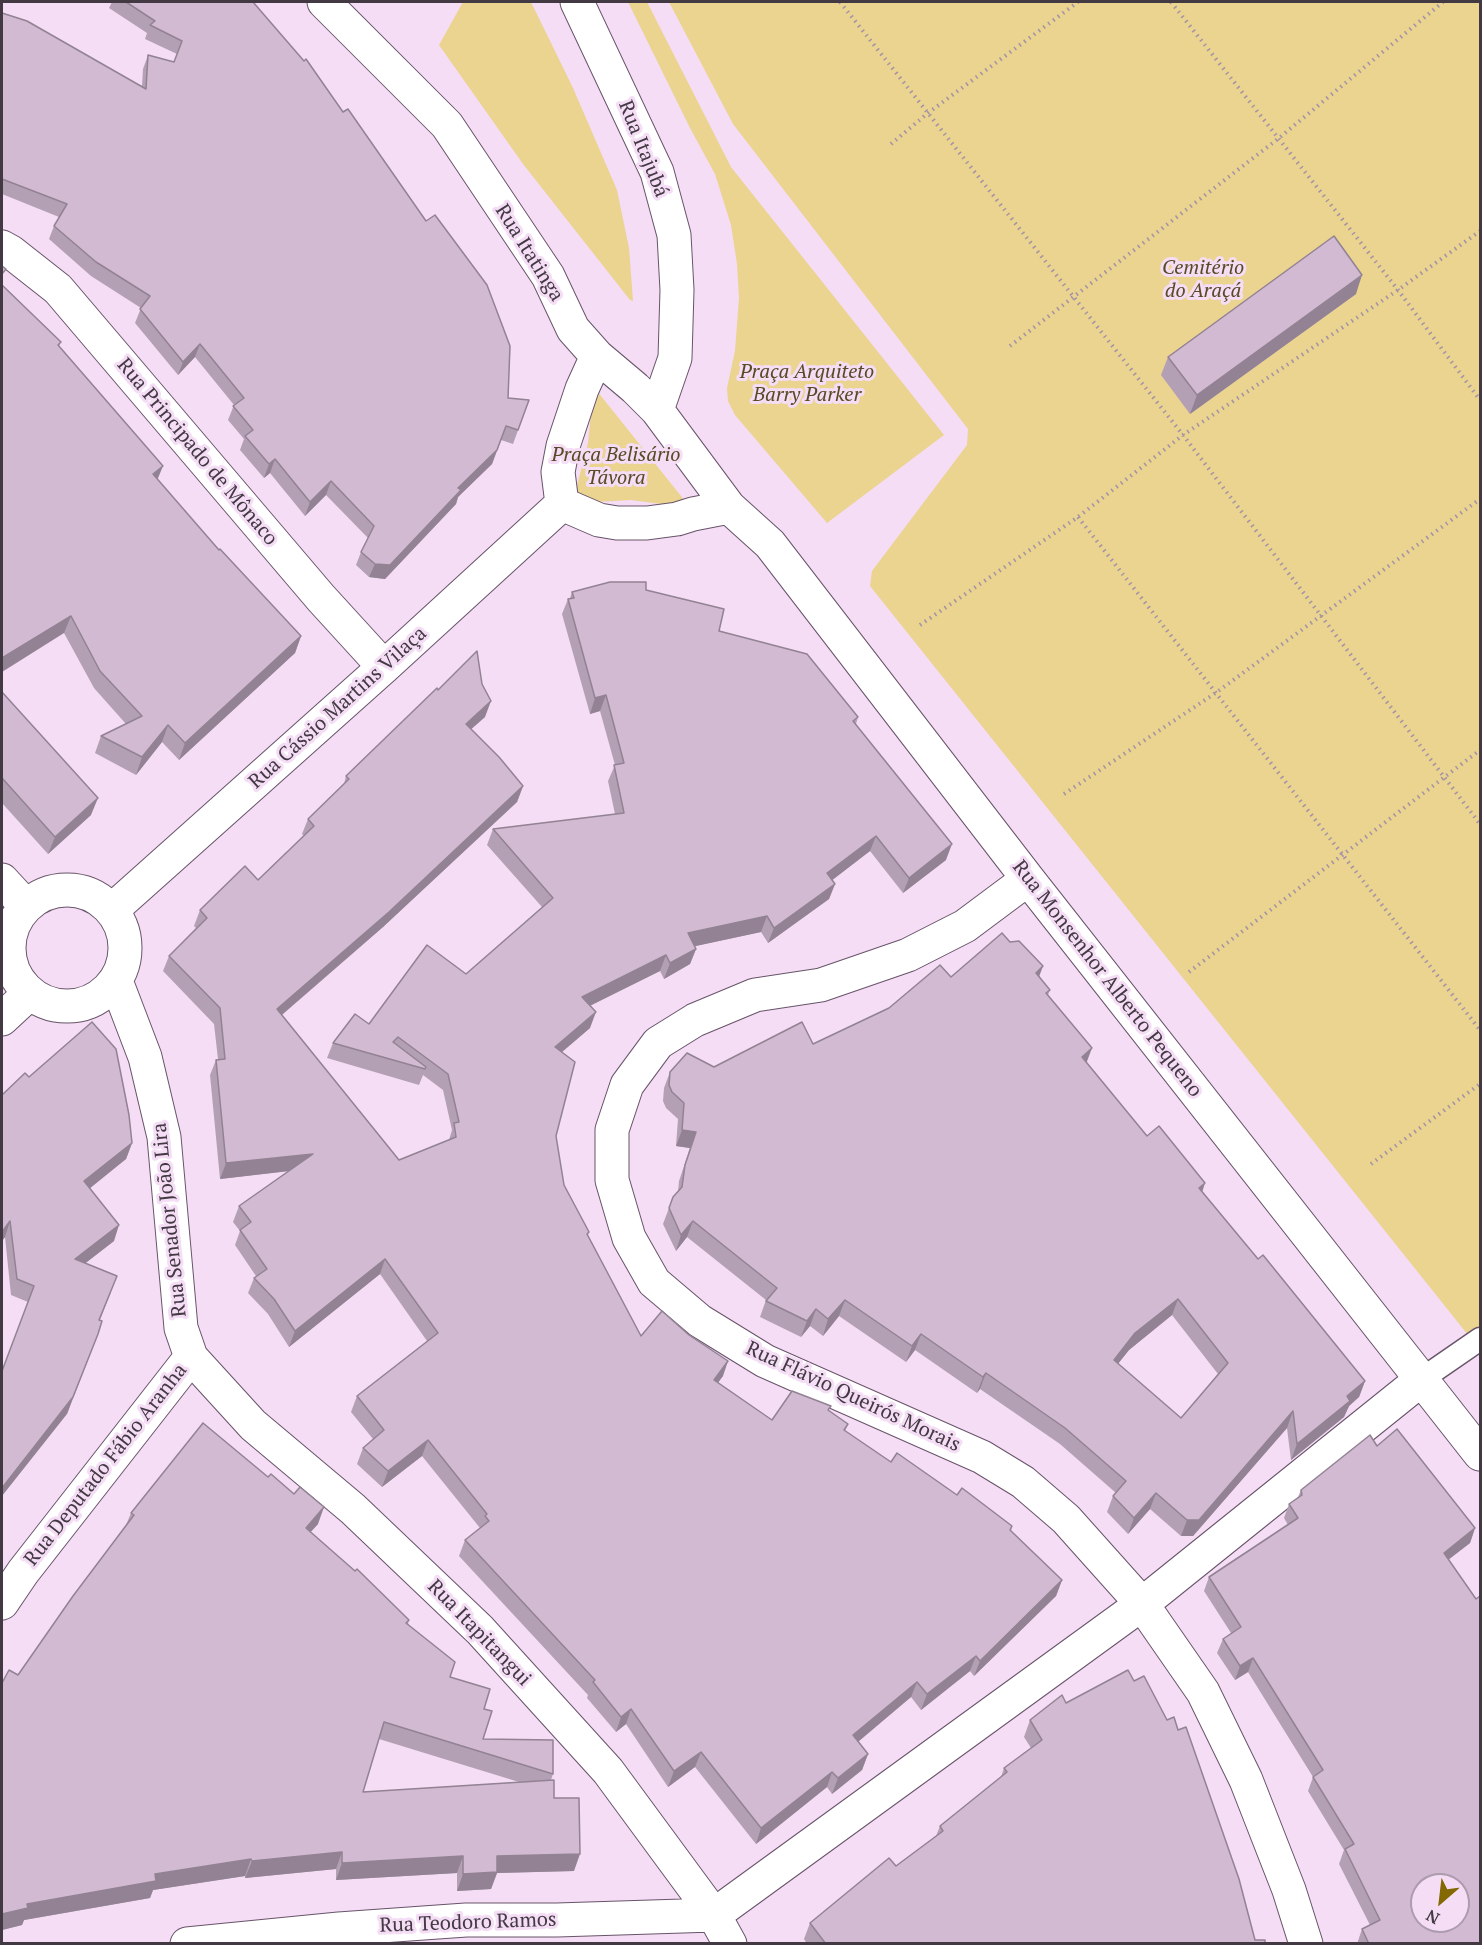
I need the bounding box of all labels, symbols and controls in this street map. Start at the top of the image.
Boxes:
street label: Rua Itajubá [613,97,673,201]
street label: Rua Itatinga [490,200,568,306]
park label: Cemitério do Araçá [1162,256,1244,303]
street label: Rua Principado de Mônaco [112,354,282,550]
park label: Praça Arquiteto Barry Parker [740,360,874,407]
park label: Praça Belisário Távora [552,443,680,490]
street label: Rua Cássio Martins Vilaça [244,622,432,794]
street label: Rua Monsenhor Alberto Pequeno [1007,856,1207,1102]
street label: Rua Senador João Lira [148,1122,192,1318]
street label: Rua Flávio Queirós Morais [742,1337,964,1457]
street label: Rua Deputado Fábio Aranha [20,1359,192,1571]
street label: Rua Itapitangui [422,1575,536,1691]
north arrow [1410,1873,1470,1933]
text: N [1422,1905,1443,1930]
street label: Rua Teodoro Ramos [379,1908,557,1938]

